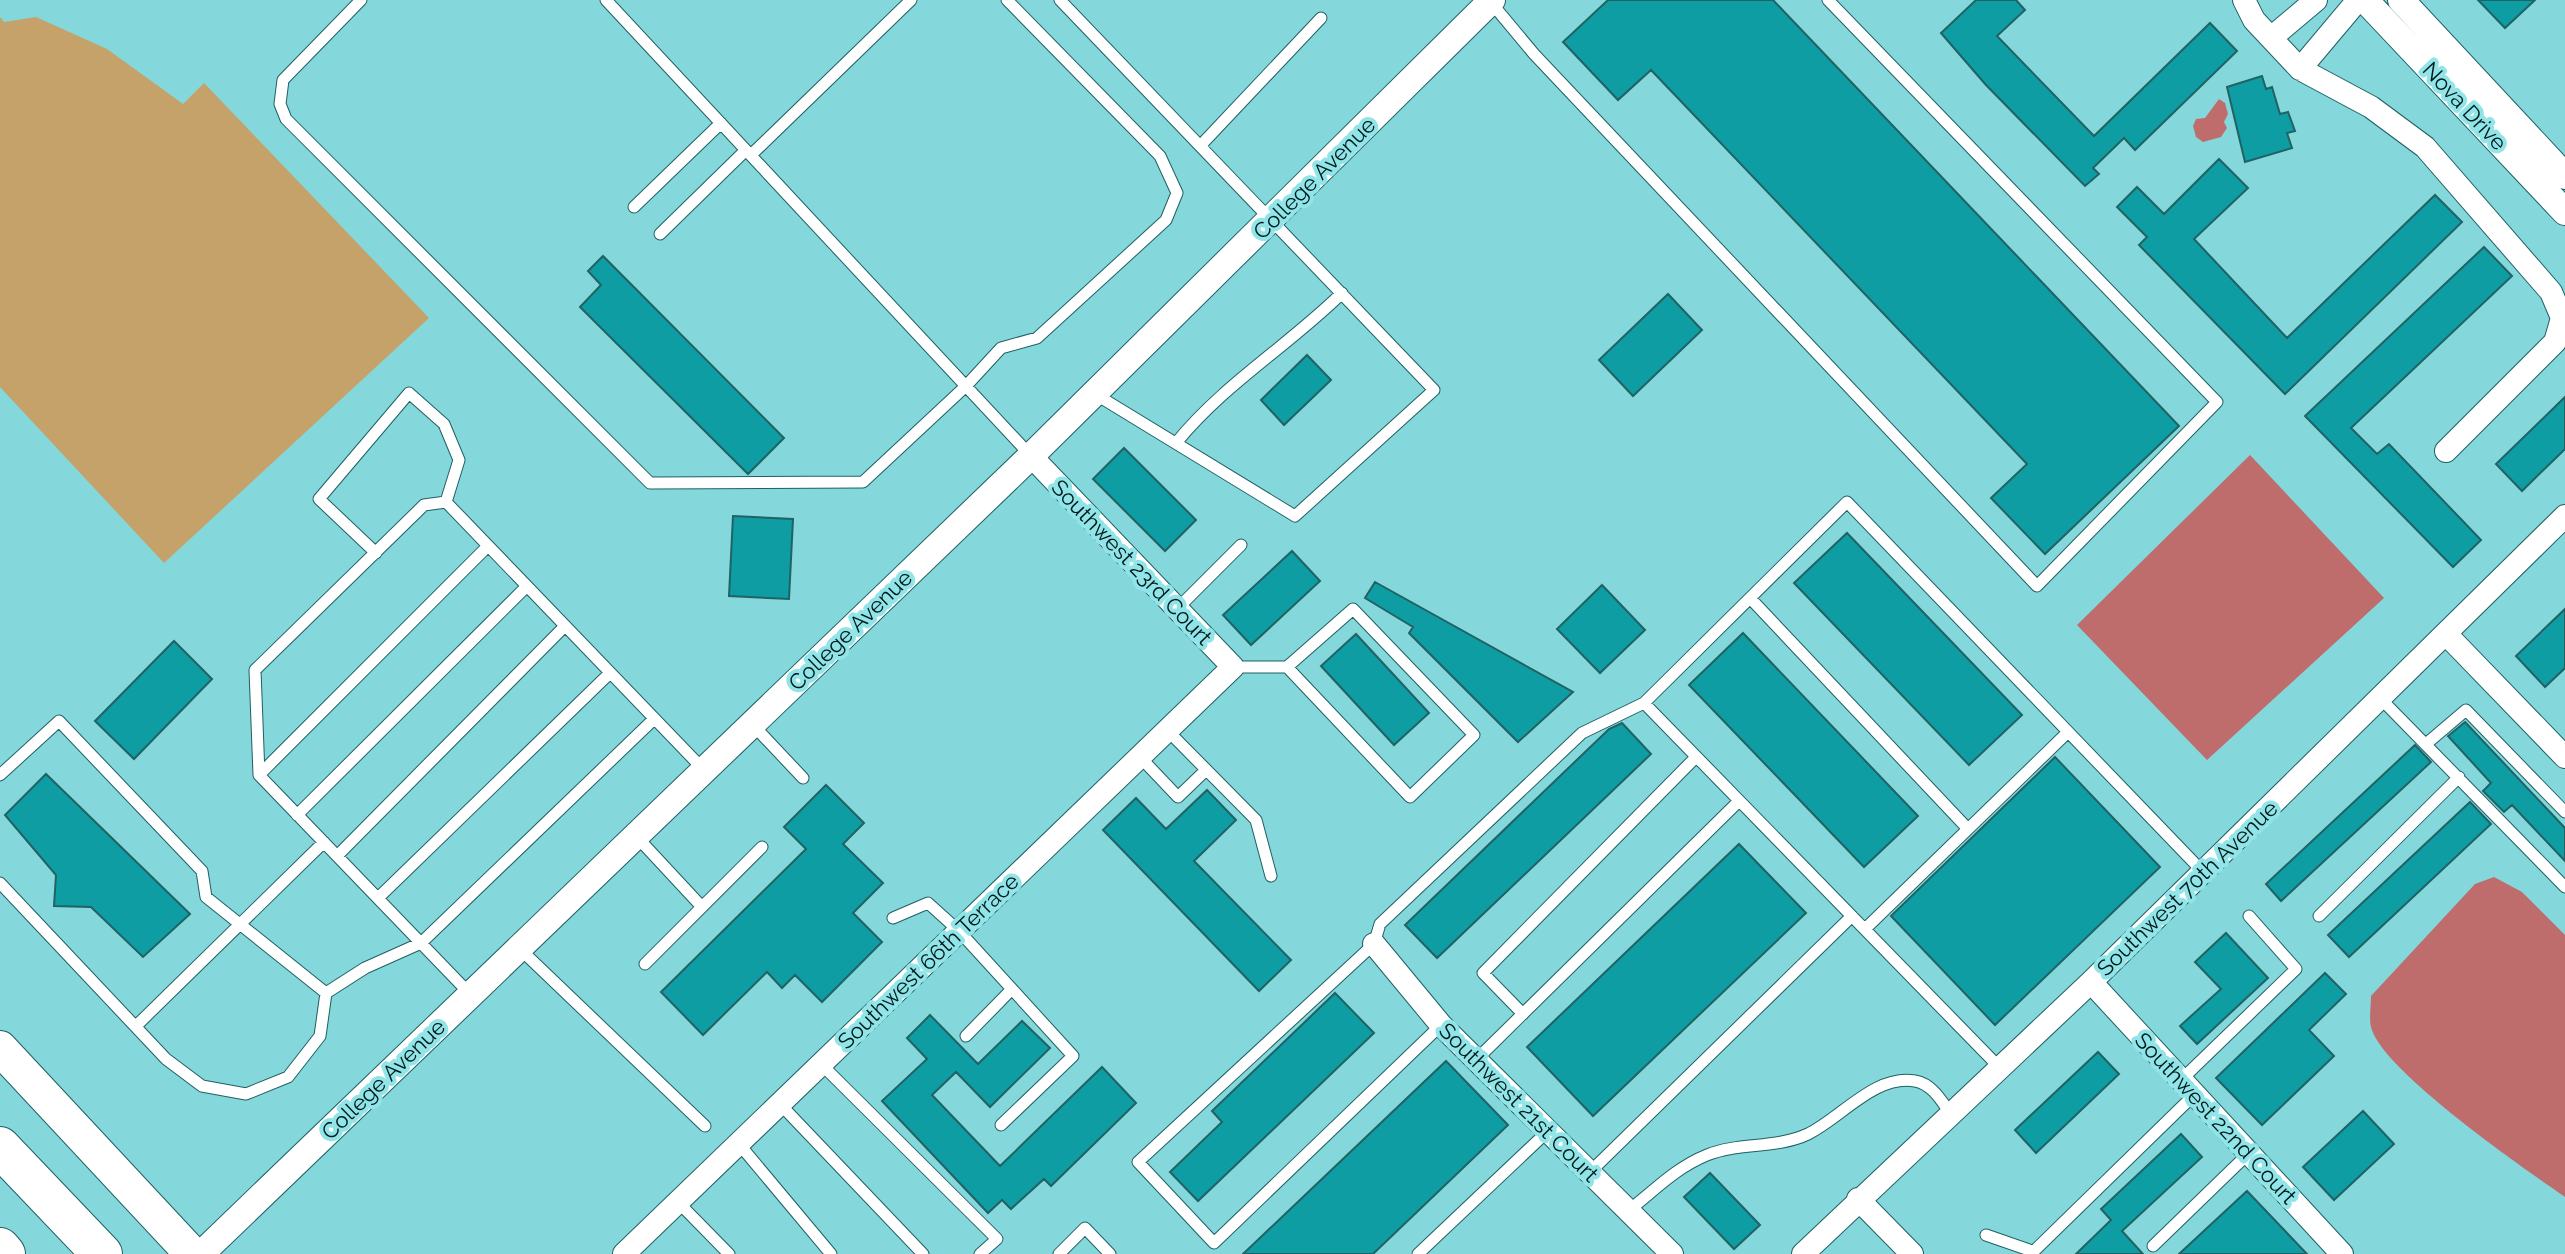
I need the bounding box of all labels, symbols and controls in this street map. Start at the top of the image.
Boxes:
street label: Nova Drive [2418,57,2512,156]
street label: College Avenue [1248,112,1380,244]
street label: Southwest 23rd Court [1046,474,1218,651]
street label: College Avenue [783,564,917,696]
street label: Southwest 70th Avenue [2091,795,2283,981]
street label: Southwest 66th Terrace [832,868,1024,1054]
street label: College Avenue [316,1013,450,1145]
street label: Southwest 21st Court [1434,1017,1604,1187]
street label: Southwest 22nd Court [2130,1027,2303,1210]

